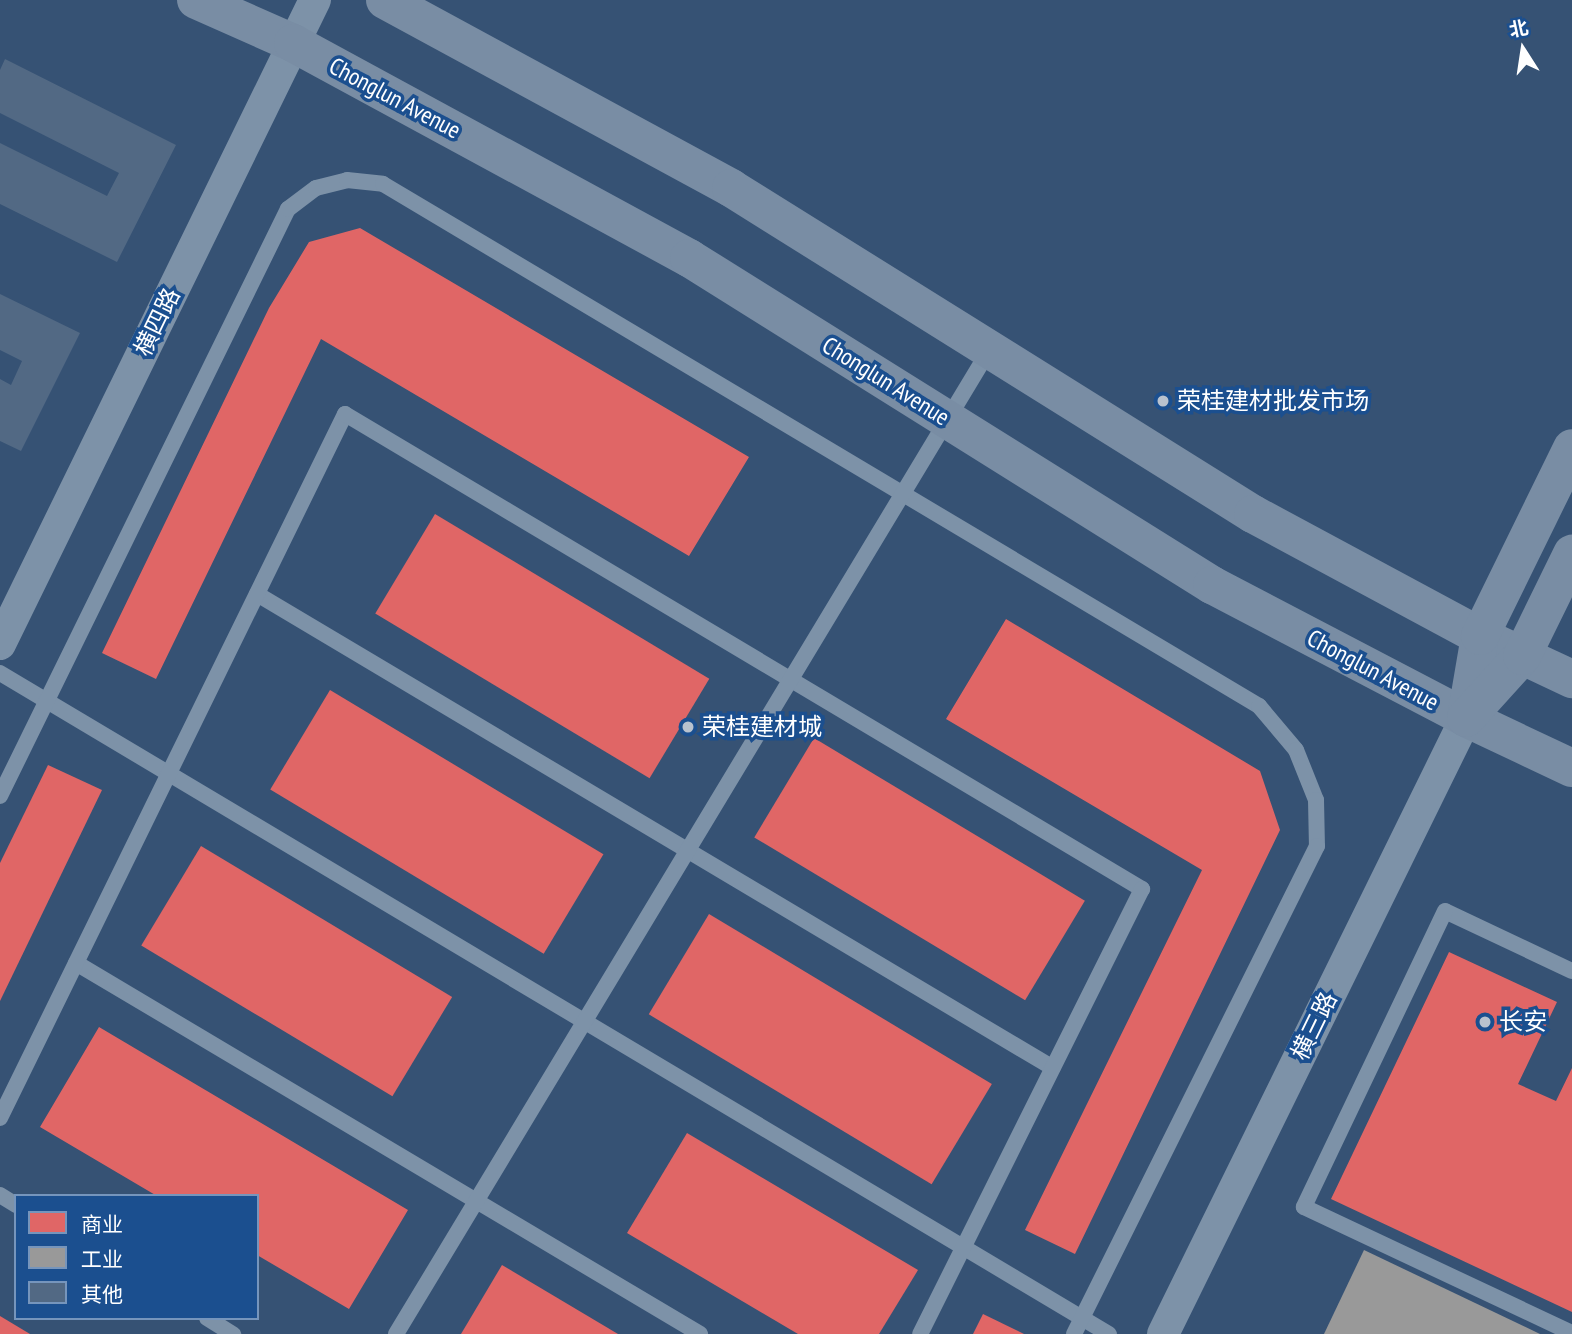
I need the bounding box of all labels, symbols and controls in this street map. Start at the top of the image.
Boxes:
north arrow [1488,14,1558,84]
text: 北 [1507,15,1530,42]
street label: Chonglun Avenue [324,51,466,145]
street label: 横四路 [128,283,186,361]
street label: Chonglun Avenue [817,330,955,432]
place label: 荣桂建材批发市场 [1177,387,1369,415]
marker: 荣桂建材批发市场 [1155,393,1171,409]
street label: Chonglun Avenue [1302,623,1444,717]
place label: 荣桂建材城 [702,713,822,741]
marker: 荣桂建材城 [680,719,696,735]
street label: 横三路 [1285,987,1343,1065]
place label: 长安 [1499,1008,1547,1036]
marker: 长安 [1477,1014,1493,1030]
legend [14,1194,259,1320]
text: 商业 [81,1211,123,1238]
text: 工业 [81,1246,123,1273]
text: 其他 [81,1281,123,1308]

